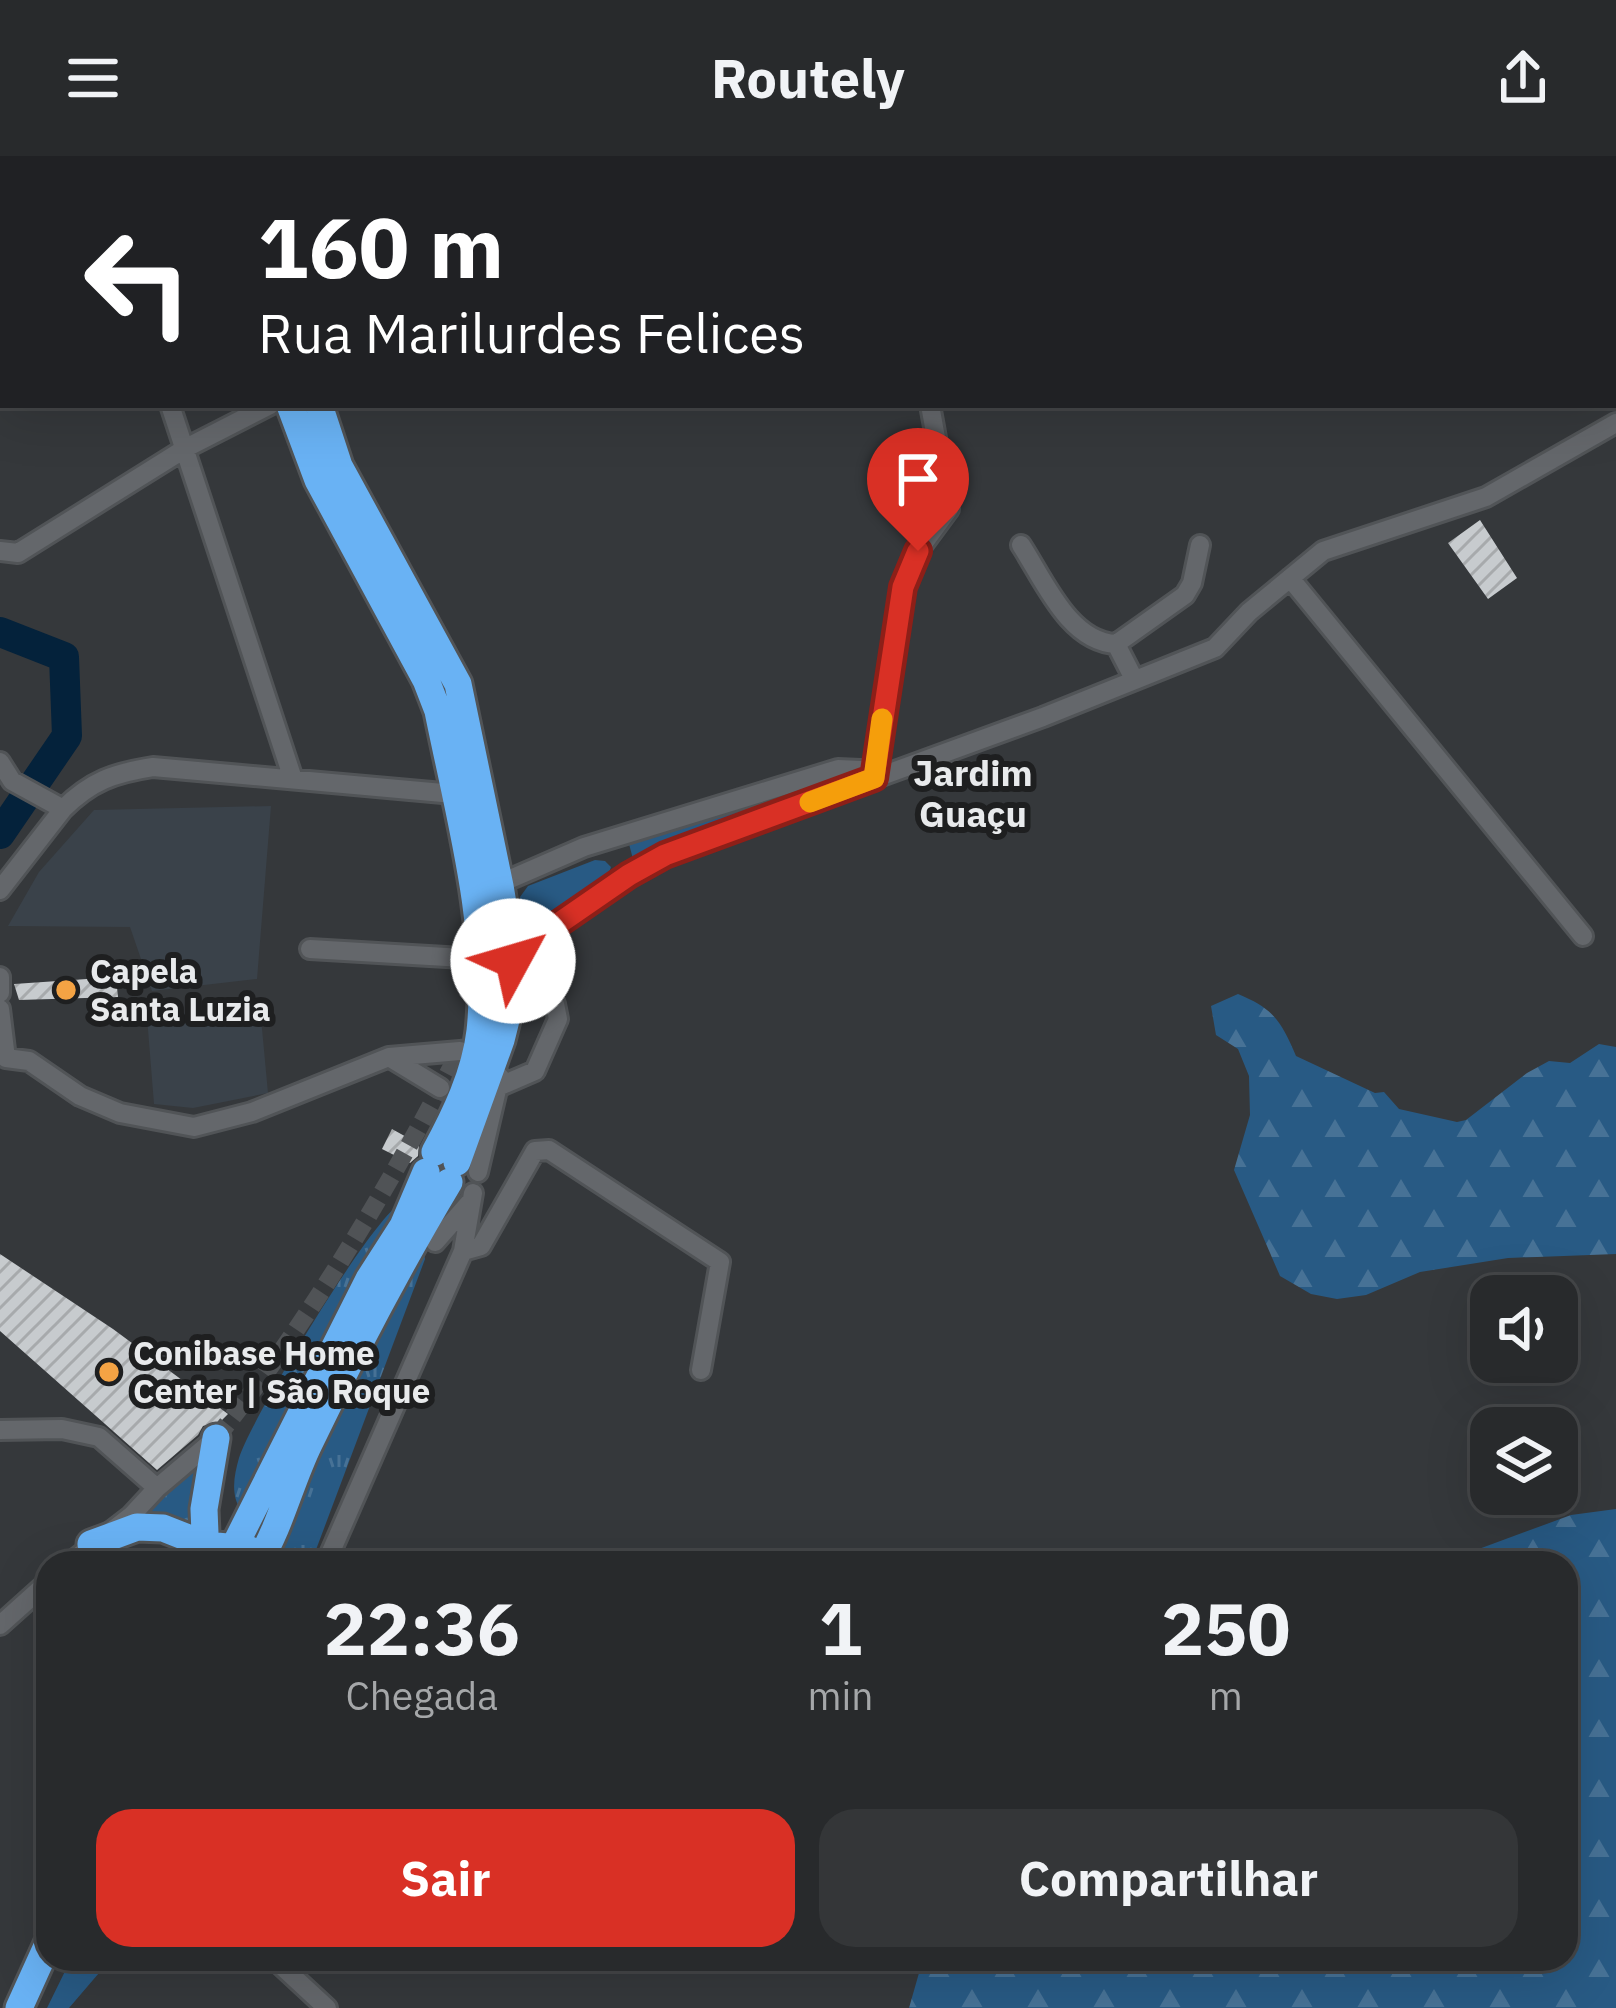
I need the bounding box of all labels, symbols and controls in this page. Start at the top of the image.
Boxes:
text: Routely [711,43,905,113]
icon: menu [60,45,126,111]
icon: share [1490,45,1556,111]
text: 160 m [258,192,504,301]
icon: left [60,204,216,360]
text: Rua Marilurdes Felices [258,298,805,368]
pin [867,428,969,551]
icon: arrive [885,446,951,512]
district label: Jardim Guaçu [913,749,1033,837]
position arrow [450,898,576,1024]
place label: Capela Santa Luzia [90,949,271,1030]
marker: Capela Santa Luzia [53,977,79,1003]
map controls [1470,1275,1578,1515]
button: sound [1470,1275,1578,1383]
place label: Conibase Home Center | São Roque [133,1331,430,1412]
marker: Conibase Home Center | São Roque [96,1359,122,1385]
button: layers [1470,1407,1578,1515]
text: 22:36 [323,1581,520,1675]
text: 1 [819,1581,862,1675]
text: 250 [1161,1581,1291,1675]
text: Chegada [345,1670,498,1721]
text: min [808,1670,873,1721]
text: m [1209,1670,1243,1721]
button: Sair [96,1809,795,1947]
button: Compartilhar [819,1809,1518,1947]

